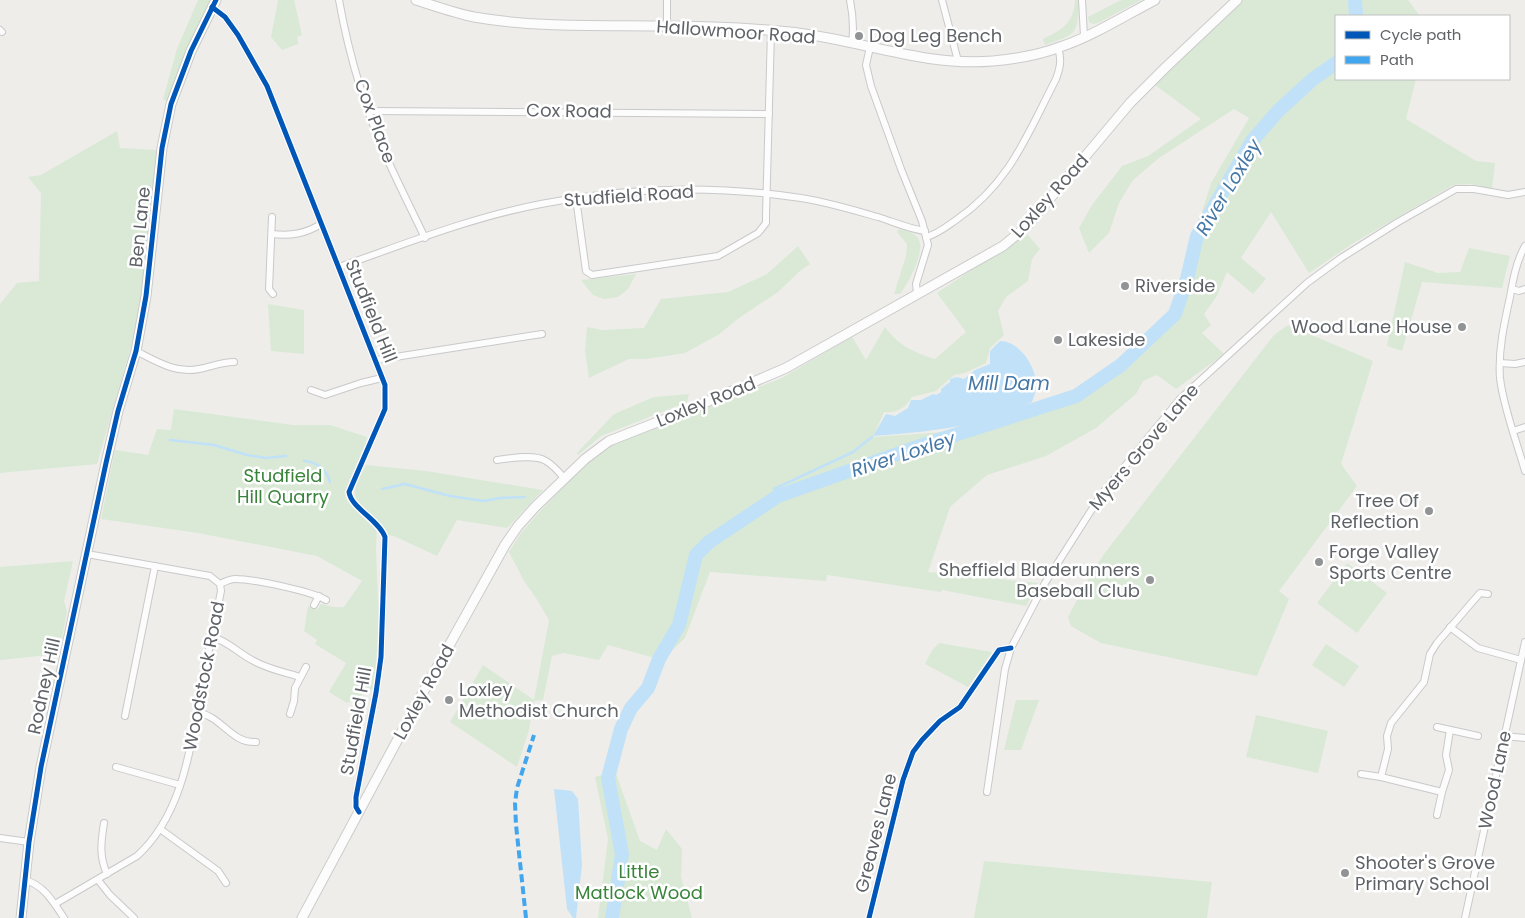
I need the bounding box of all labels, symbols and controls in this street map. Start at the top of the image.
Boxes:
street label: Hallowmoor Road [656,13,817,50]
legend [1335,15,1510,80]
place label: Dog Leg Bench [869,23,1002,48]
text: Cycle path [1380,24,1461,45]
marker: Dog Leg Bench [853,30,865,42]
text: Path [1380,49,1414,70]
street label: Cox Place [349,75,402,166]
street label: Cox Road [526,97,612,124]
water label: River Loxley [1189,133,1268,241]
street label: Loxley Road [1005,148,1094,243]
street label: Studfield Road [563,178,695,213]
street label: Ben Lane [123,185,156,269]
street label: Studfield Hill [339,255,404,366]
place label: Riverside [1135,273,1216,298]
marker: Riverside [1119,280,1131,292]
place label: Wood Lane House [1291,314,1452,339]
marker: Wood Lane House [1456,321,1468,333]
place label: Lakeside [1068,327,1146,352]
marker: Lakeside [1052,334,1064,346]
street label: Loxley Road [652,370,759,433]
water label: Mill Dam [968,370,1050,397]
street label: Myers Grove Lane [1083,378,1204,515]
water label: River Loxley [848,425,960,484]
park label: Studfield Hill Quarry [237,463,329,509]
place label: Tree Of Reflection [1330,488,1419,534]
marker: Tree Of Reflection [1423,505,1435,517]
place label: Forge Valley Sports Centre [1329,539,1452,585]
marker: Forge Valley Sports Centre [1313,556,1325,568]
place label: Sheffield Bladerunners Baseball Club [938,557,1140,603]
marker: Sheffield Bladerunners Baseball Club [1144,574,1156,586]
street label: Woodstock Road [177,599,230,753]
street label: Rodney Hill [21,635,66,736]
street label: Loxley Road [387,640,460,744]
street label: Studfield Hill [334,665,377,777]
place label: Loxley Methodist Church [459,677,619,723]
marker: Loxley Methodist Church [443,694,455,706]
street label: Wood Lane [1472,728,1517,832]
street label: Greaves Lane [849,771,902,895]
place label: Shooter's Grove Primary School [1355,850,1495,896]
park label: Little Matlock Wood [575,859,703,905]
marker: Shooter's Grove Primary School [1339,867,1351,879]

